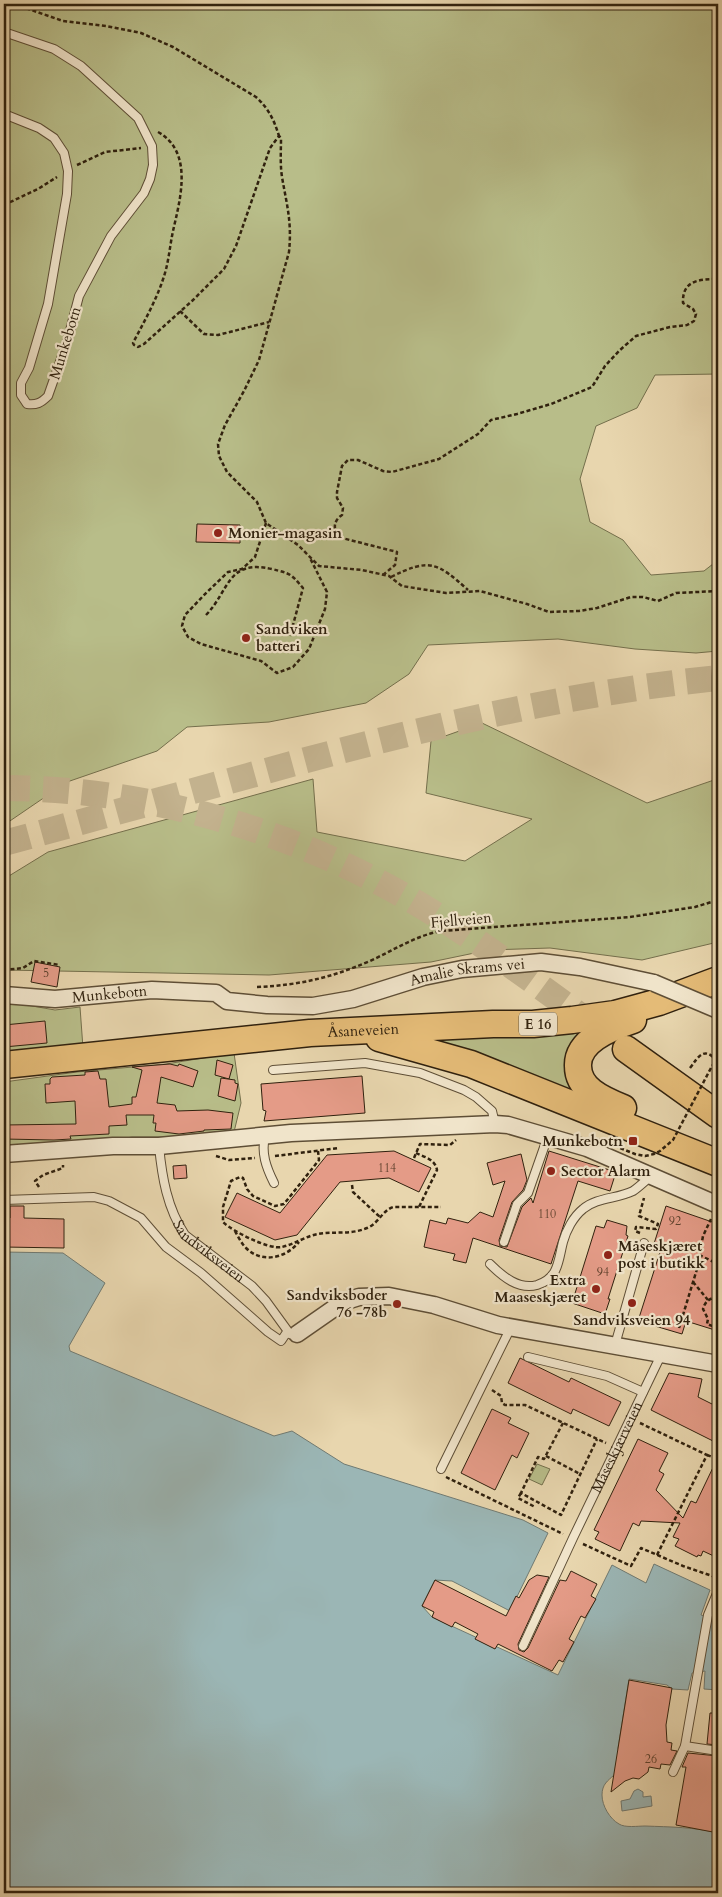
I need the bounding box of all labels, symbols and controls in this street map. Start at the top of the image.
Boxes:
street label: Munkebotn [44,304,86,382]
place label: Monier-magasin [228,523,343,543]
marker: Monier-magasin [212,527,224,539]
place label: Sandviken batteri [256,619,328,656]
marker: Sandviken batteri [240,632,252,644]
street label: Fjellveien [430,907,493,933]
street label: Amalie Skrams vei [407,953,526,991]
house number: 5 [43,965,49,981]
street label: Munkebotn [71,980,148,1007]
road number: E 16 [519,1012,557,1036]
street label: Åsaneveien [327,1019,400,1042]
place label: Munkebotn [542,1131,623,1151]
marker: Munkebotn [627,1135,639,1147]
house number: 114 [378,1160,396,1176]
place label: Sector Alarm [561,1161,651,1181]
marker: Sector Alarm [545,1165,557,1177]
house number: 110 [538,1206,556,1222]
house number: 92 [669,1213,681,1229]
street label: Sandviksveien [168,1216,250,1287]
place label: Måseskjæret post i butikk [618,1236,706,1273]
marker: Måseskjæret post i butikk [602,1249,614,1261]
house number: 94 [597,1264,609,1280]
place label: Extra Maaseskjæret [494,1270,587,1307]
marker: Extra Maaseskjæret [590,1283,602,1295]
place label: Sandviksboder 76 -78b [287,1285,388,1322]
marker: Sandviksveien 94 [626,1297,638,1309]
marker: Sandviksboder 76 -78b [391,1298,403,1310]
place label: Sandviksveien 94 [573,1310,691,1330]
street label: Måseskjærveien [586,1397,647,1496]
house number: 26 [645,1751,657,1767]

